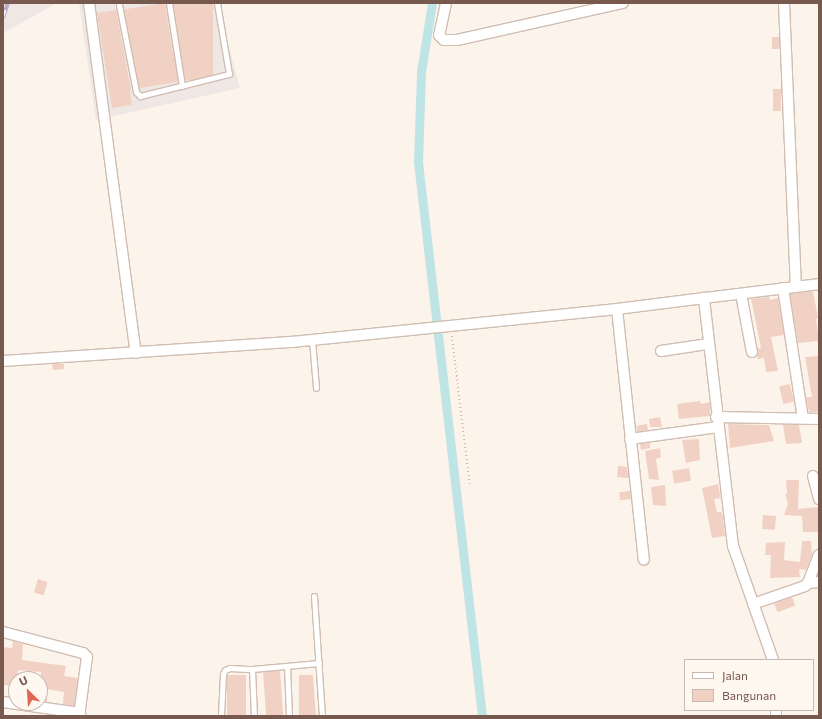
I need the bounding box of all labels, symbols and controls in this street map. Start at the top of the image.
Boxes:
legend [684,659,814,711]
text: Jalan [722,668,748,682]
north arrow [8,671,48,711]
text: U [17,673,30,688]
text: Bangunan [722,688,776,702]

